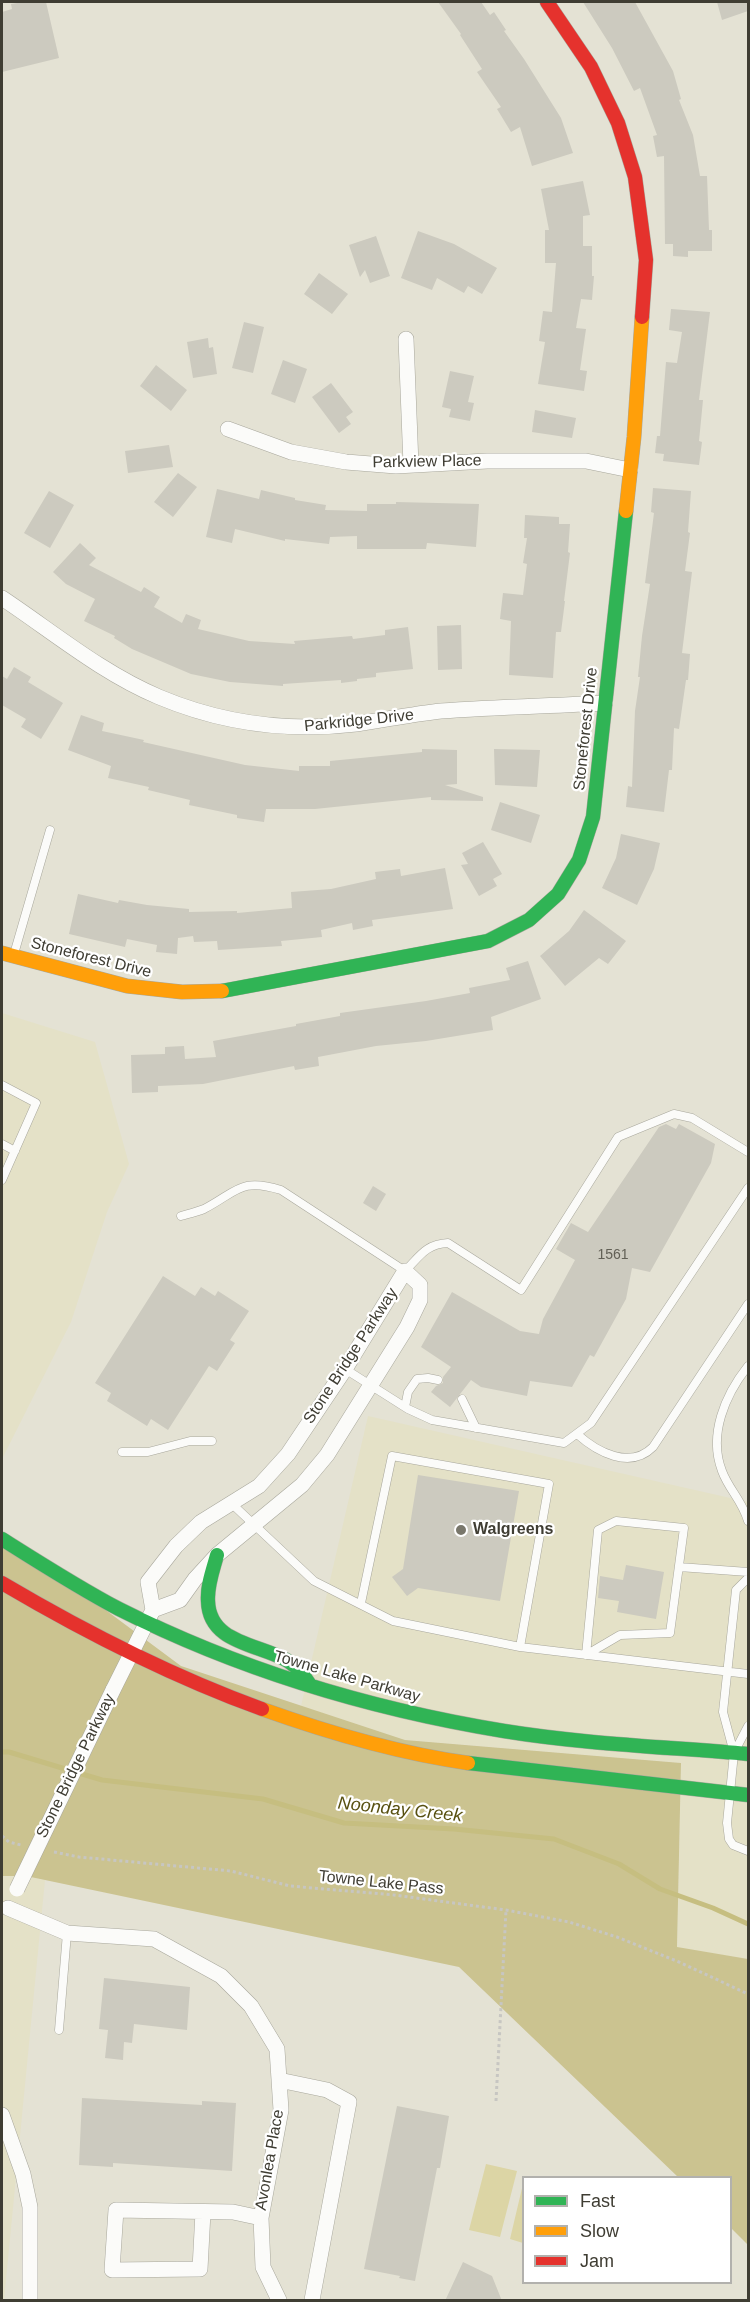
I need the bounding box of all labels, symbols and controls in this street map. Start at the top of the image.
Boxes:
street label: Parkview Place [372,451,482,473]
street label: Stoneforest Drive [570,667,602,791]
street label: Parkridge Drive [303,706,415,736]
street label: Stoneforest Drive [29,934,153,982]
house number: 1561 [597,1247,629,1263]
street label: Stone Bridge Parkway [300,1284,402,1428]
place label: Walgreens [473,1520,553,1540]
marker: Walgreens [454,1523,468,1537]
street label: Towne Lake Parkway [272,1647,422,1707]
street label: Stone Bridge Parkway [33,1691,119,1841]
water label: Noonday Creek [337,1793,463,1827]
street label: Towne Lake Pass [318,1867,444,1899]
street label: Avonlea Place [252,2108,288,2212]
legend [522,2176,732,2284]
text: Fast [580,2191,615,2211]
text: Slow [580,2221,619,2241]
text: Jam [580,2251,614,2271]

